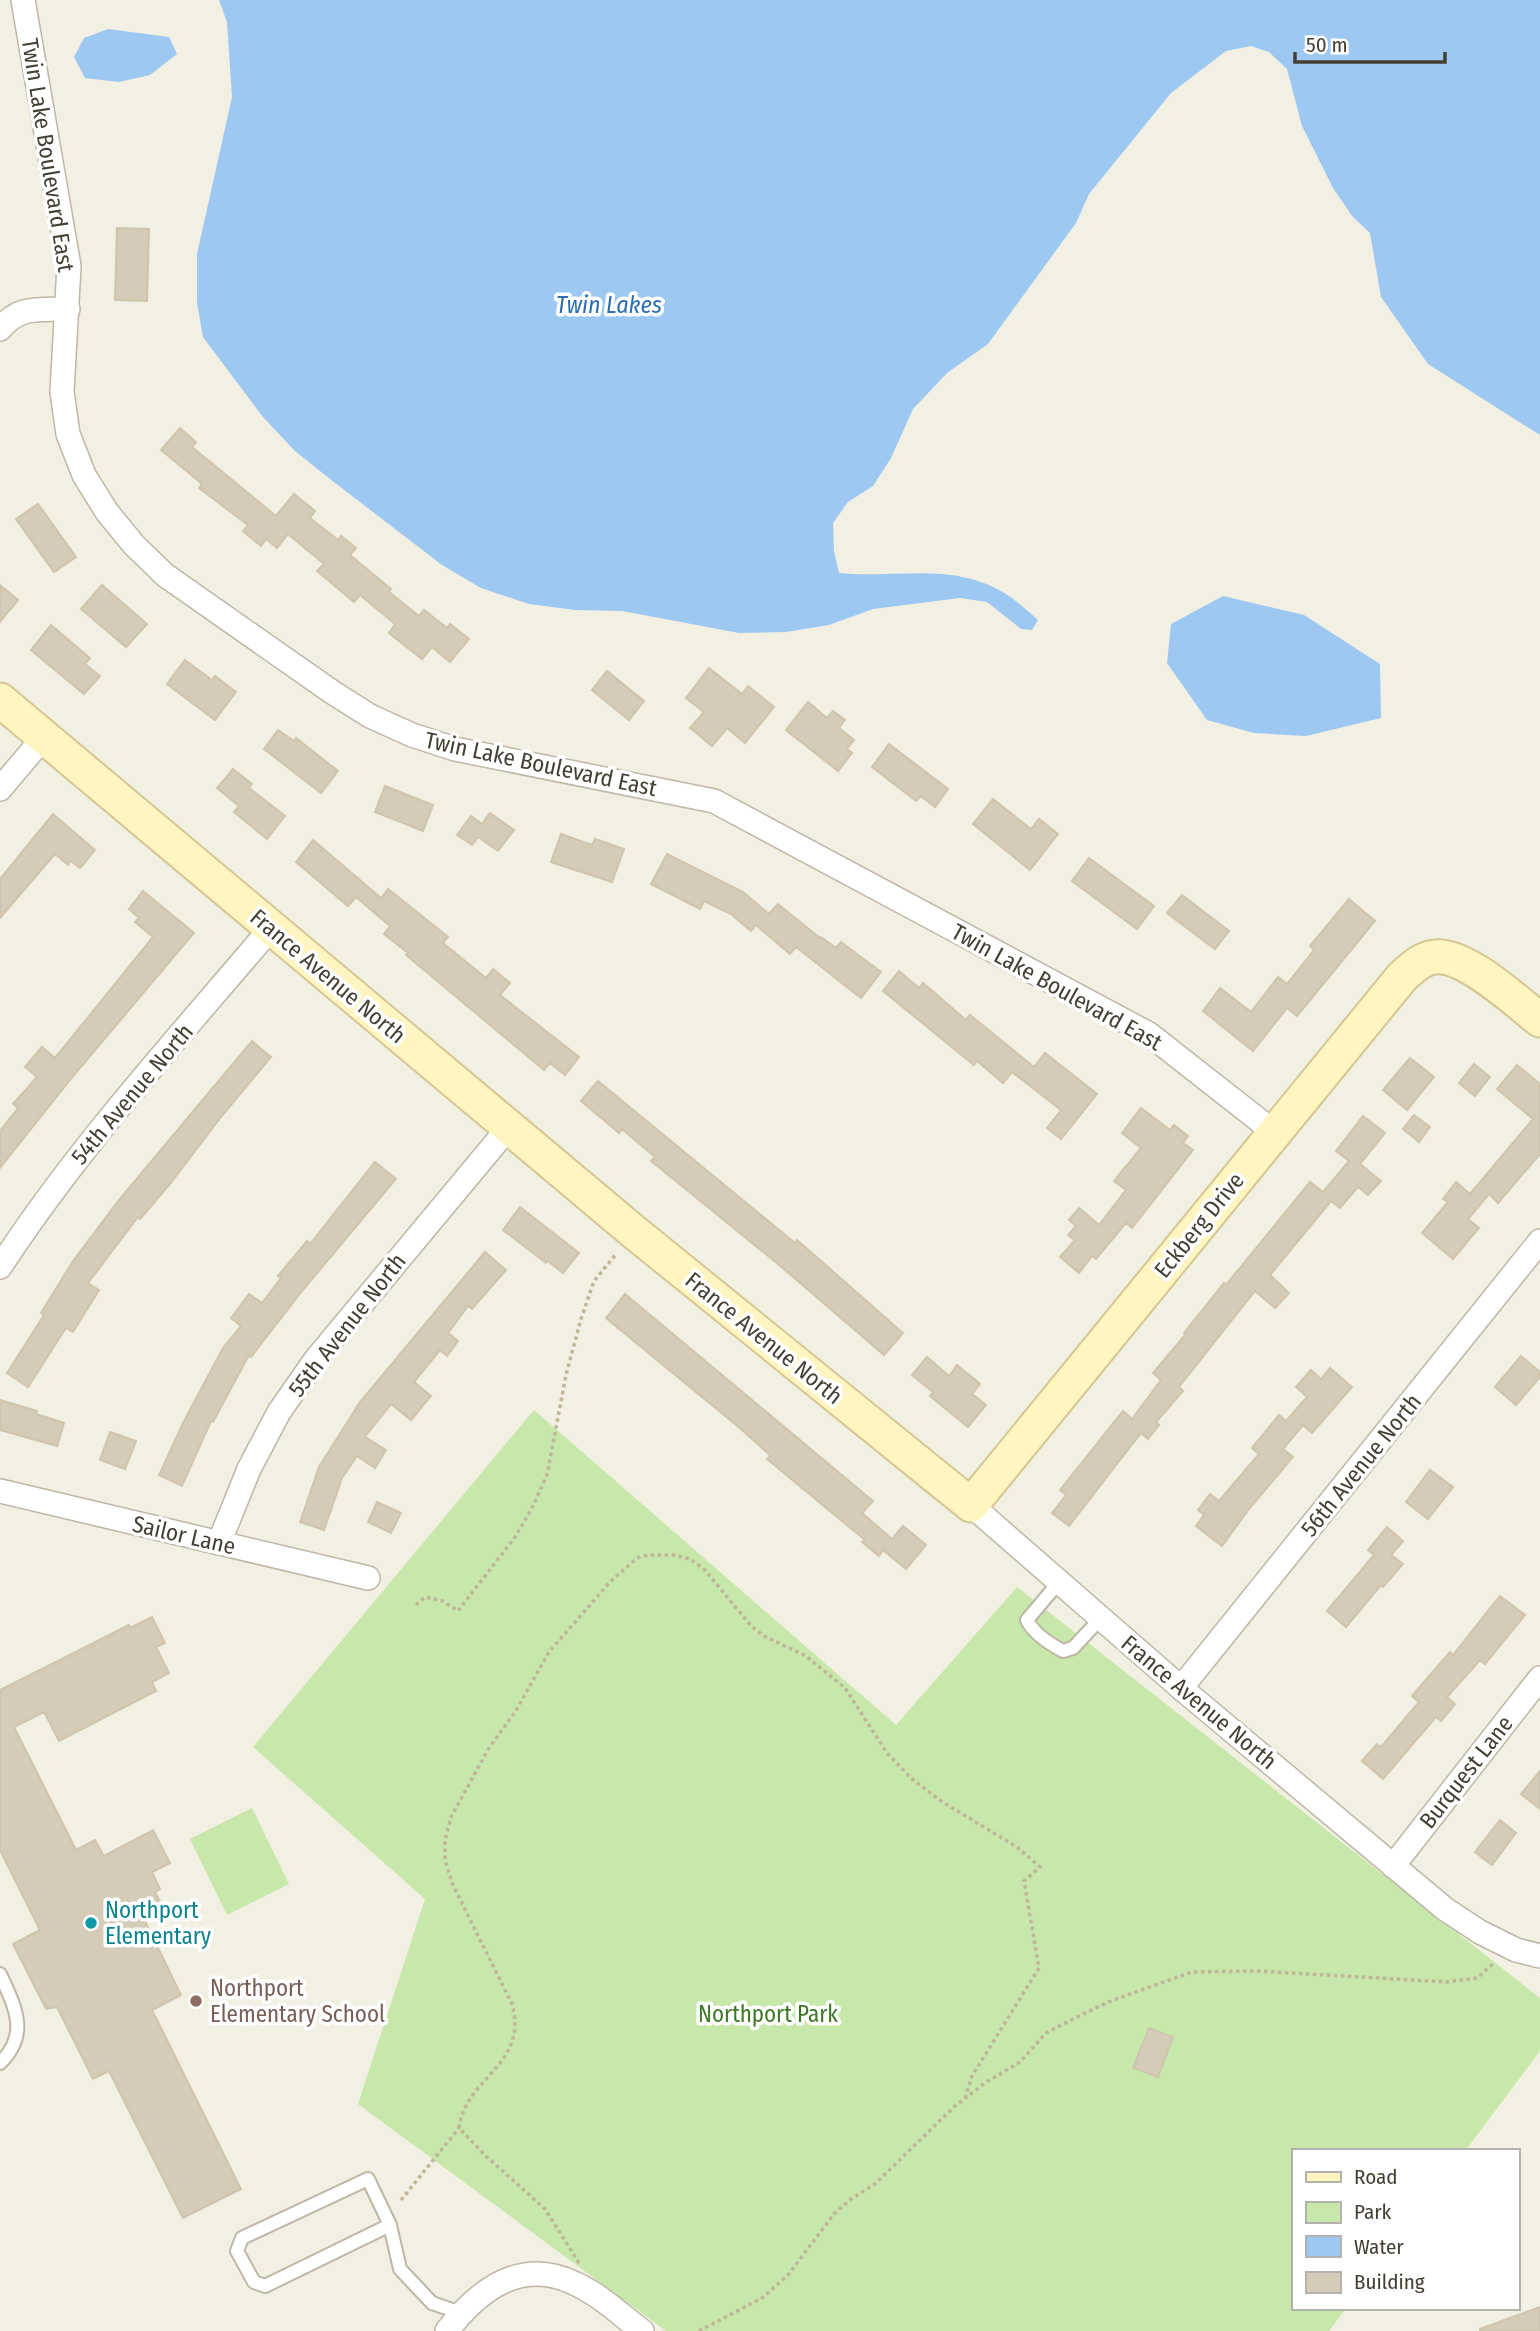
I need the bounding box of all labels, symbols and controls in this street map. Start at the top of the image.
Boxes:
scale bar [1295,21,1446,65]
text: 50 m [1306,32,1348,58]
street label: Twin Lake Boulevard East [16,36,80,274]
water label: Twin Lakes [556,291,662,319]
street label: Twin Lake Boulevard East [423,726,660,802]
street label: France Avenue North [245,903,411,1049]
street label: Twin Lake Boulevard East [947,918,1167,1057]
street label: 54th Avenue North [65,1018,199,1170]
street label: Eckberg Drive [1148,1167,1250,1283]
street label: 55th Avenue North [282,1248,412,1402]
street label: France Avenue North [680,1266,848,1410]
street label: 56th Avenue North [1295,1388,1427,1542]
street label: Sailor Lane [130,1510,238,1560]
street label: France Avenue North [1116,1629,1282,1775]
street label: Burquest Lane [1413,1710,1519,1834]
place label: Northport Elementary [105,1896,212,1950]
marker: Northport Elementary [83,1915,99,1931]
place label: Northport Elementary School [210,1974,385,2028]
marker: Northport Elementary School [188,1993,204,2009]
park label: Northport Park [698,2000,838,2028]
legend [1292,2149,1519,2310]
text: Road [1354,2164,1398,2190]
text: Park [1354,2199,1392,2225]
text: Water [1354,2234,1404,2260]
text: Building [1354,2269,1425,2295]

